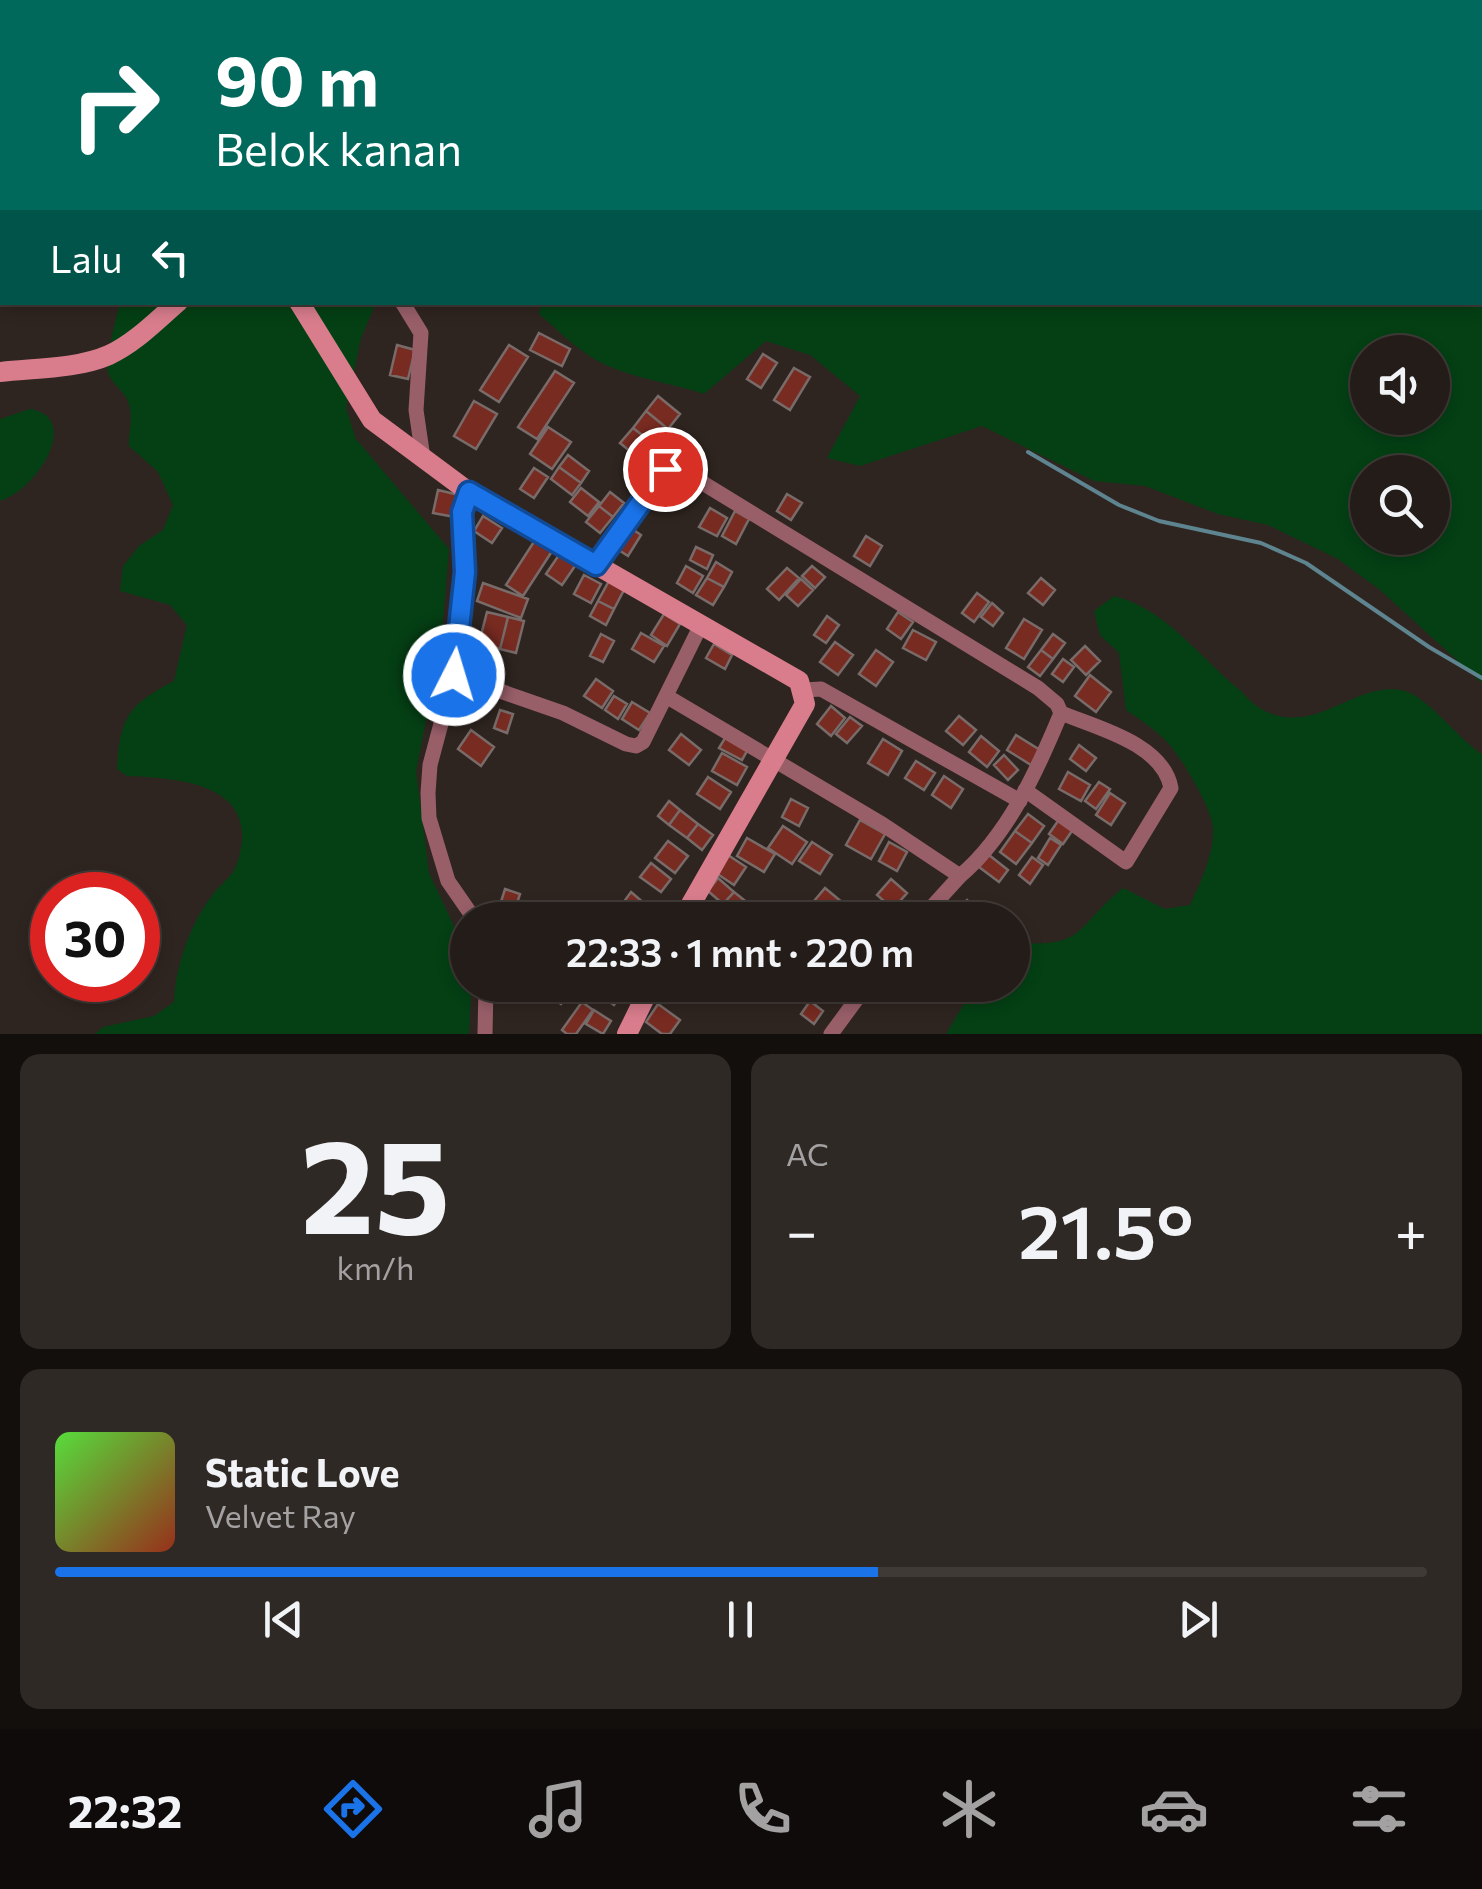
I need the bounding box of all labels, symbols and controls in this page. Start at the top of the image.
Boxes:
text: 90 m [215,35,379,120]
icon: right [50,40,180,170]
text: Belok kanan [215,120,462,175]
icon: left [143,230,198,285]
text: Lalu [50,234,123,281]
map controls [1350,335,1450,555]
button: sound [1350,335,1450,435]
pin [623,427,708,512]
icon: arrive [638,442,693,497]
button: search [1350,455,1450,555]
position arrow [402,623,506,727]
speed limit sign: 30 [30,872,160,1002]
text: 22:33 · 1 mnt · 220 m [566,928,914,975]
text: 25 [301,1102,450,1261]
text: AC [786,1133,829,1173]
text: 21.5° [1018,1183,1194,1274]
text: − [786,1196,817,1263]
text: + [1395,1196,1427,1263]
text: km/h [337,1247,414,1287]
text: Static Love [205,1448,400,1495]
text: Velvet Ray [205,1495,356,1535]
icon: previous [256,1592,311,1647]
icon: pause [713,1592,768,1647]
icon: next [1171,1592,1226,1647]
icon: directions [318,1774,388,1844]
icon: music [523,1774,593,1844]
icon: phone [728,1774,798,1844]
icon: climate [934,1774,1004,1844]
icon: car [1139,1774,1209,1844]
icon: filters [1344,1774,1414,1844]
text: 22:32 [68,1782,182,1837]

